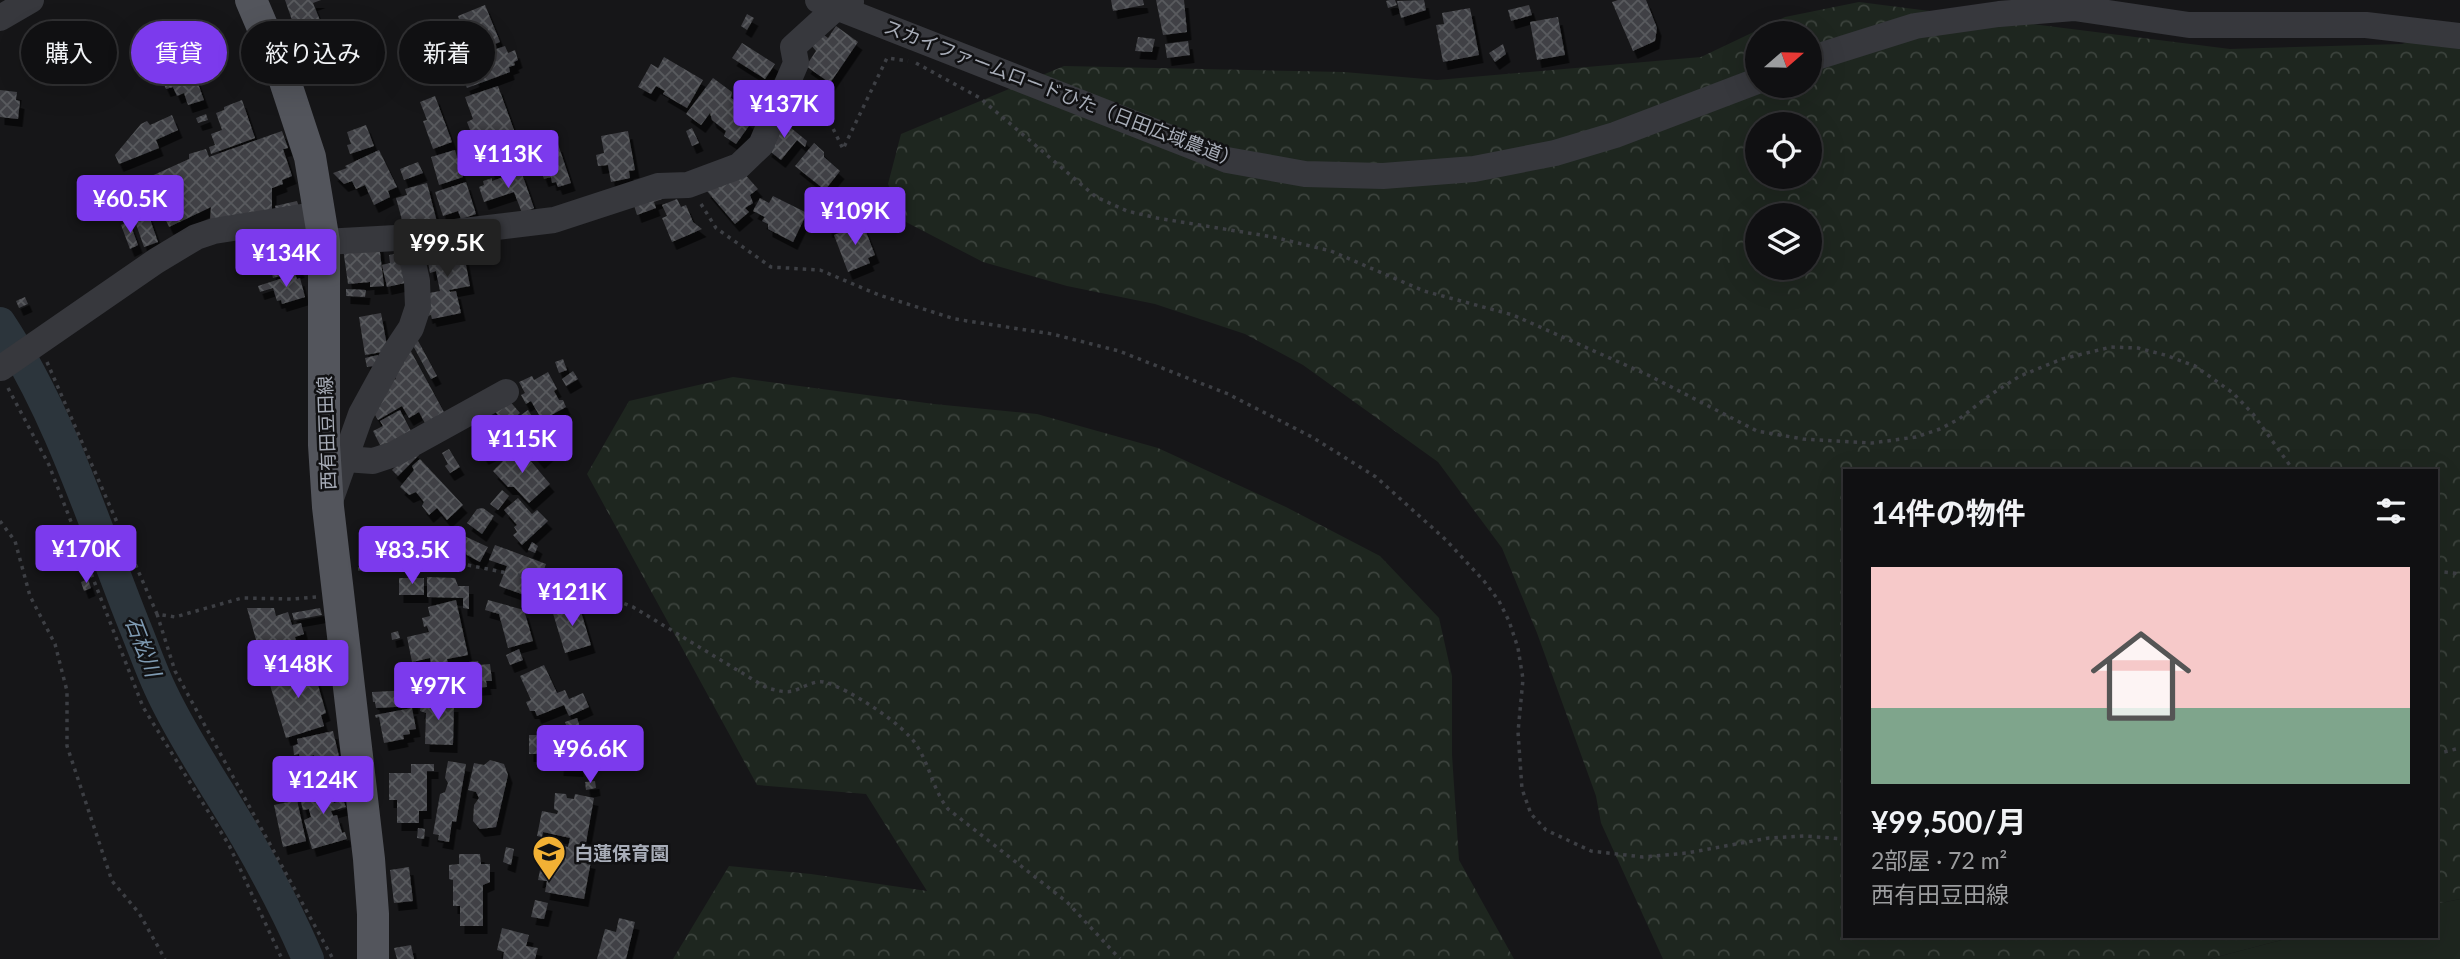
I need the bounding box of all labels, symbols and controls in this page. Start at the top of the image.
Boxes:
street label: スカイファームロードひた（日田広域農道） [881,14,1243,172]
chip: 購入 [21,21,117,84]
chip: 賃貸 [131,21,227,84]
chip: 絞り込み [241,21,385,84]
chip: 新着 [399,21,495,84]
north arrow [1745,21,1822,98]
map controls [1745,21,1822,280]
pin: ¥137K [735,80,833,140]
text: ¥137K [749,89,819,117]
button: locate [1745,112,1822,189]
pin: ¥113K [459,130,557,190]
text: ¥113K [473,139,543,167]
pin: ¥60.5K [73,176,187,235]
text: ¥60.5K [93,184,167,212]
pin: ¥109K [806,188,904,247]
text: ¥109K [820,196,890,224]
button: layers [1745,203,1822,280]
pin: ¥99.5K [390,219,504,279]
text: ¥99.5K [410,228,484,256]
pin: ¥134K [237,230,335,289]
text: ¥134K [251,238,321,266]
street label: 西有田豆田線 [313,376,339,490]
pin: ¥115K [473,416,571,475]
text: ¥115K [487,424,557,452]
icon: filters [2372,492,2410,530]
text: 14件の物件 [1871,494,2026,530]
pin: ¥170K [37,526,135,585]
pin: ¥83.5K [355,526,469,586]
text: ¥170K [51,534,121,562]
text: ¥83.5K [375,535,449,563]
pin: ¥121K [523,568,621,628]
text: ¥121K [537,577,607,605]
water label: 石松川 [121,612,168,682]
icon: home [2078,613,2204,739]
pin: ¥148K [249,640,347,700]
text: ¥148K [263,649,333,677]
pin: ¥97K [397,662,479,722]
text: ¥97K [410,671,466,699]
pin: ¥96.6K [533,726,647,785]
text: ¥96.6K [553,734,627,762]
pin: ¥124K [274,756,372,816]
text: ¥124K [288,765,358,793]
text: ¥99,500/月 [1871,803,2026,839]
school or university icon: 白蓮保育園 [530,833,568,882]
place label: 白蓮保育園 [574,841,669,864]
text: 2部屋 · 72 m² [1871,846,2007,874]
text: 西有田豆田線 [1871,880,2009,908]

